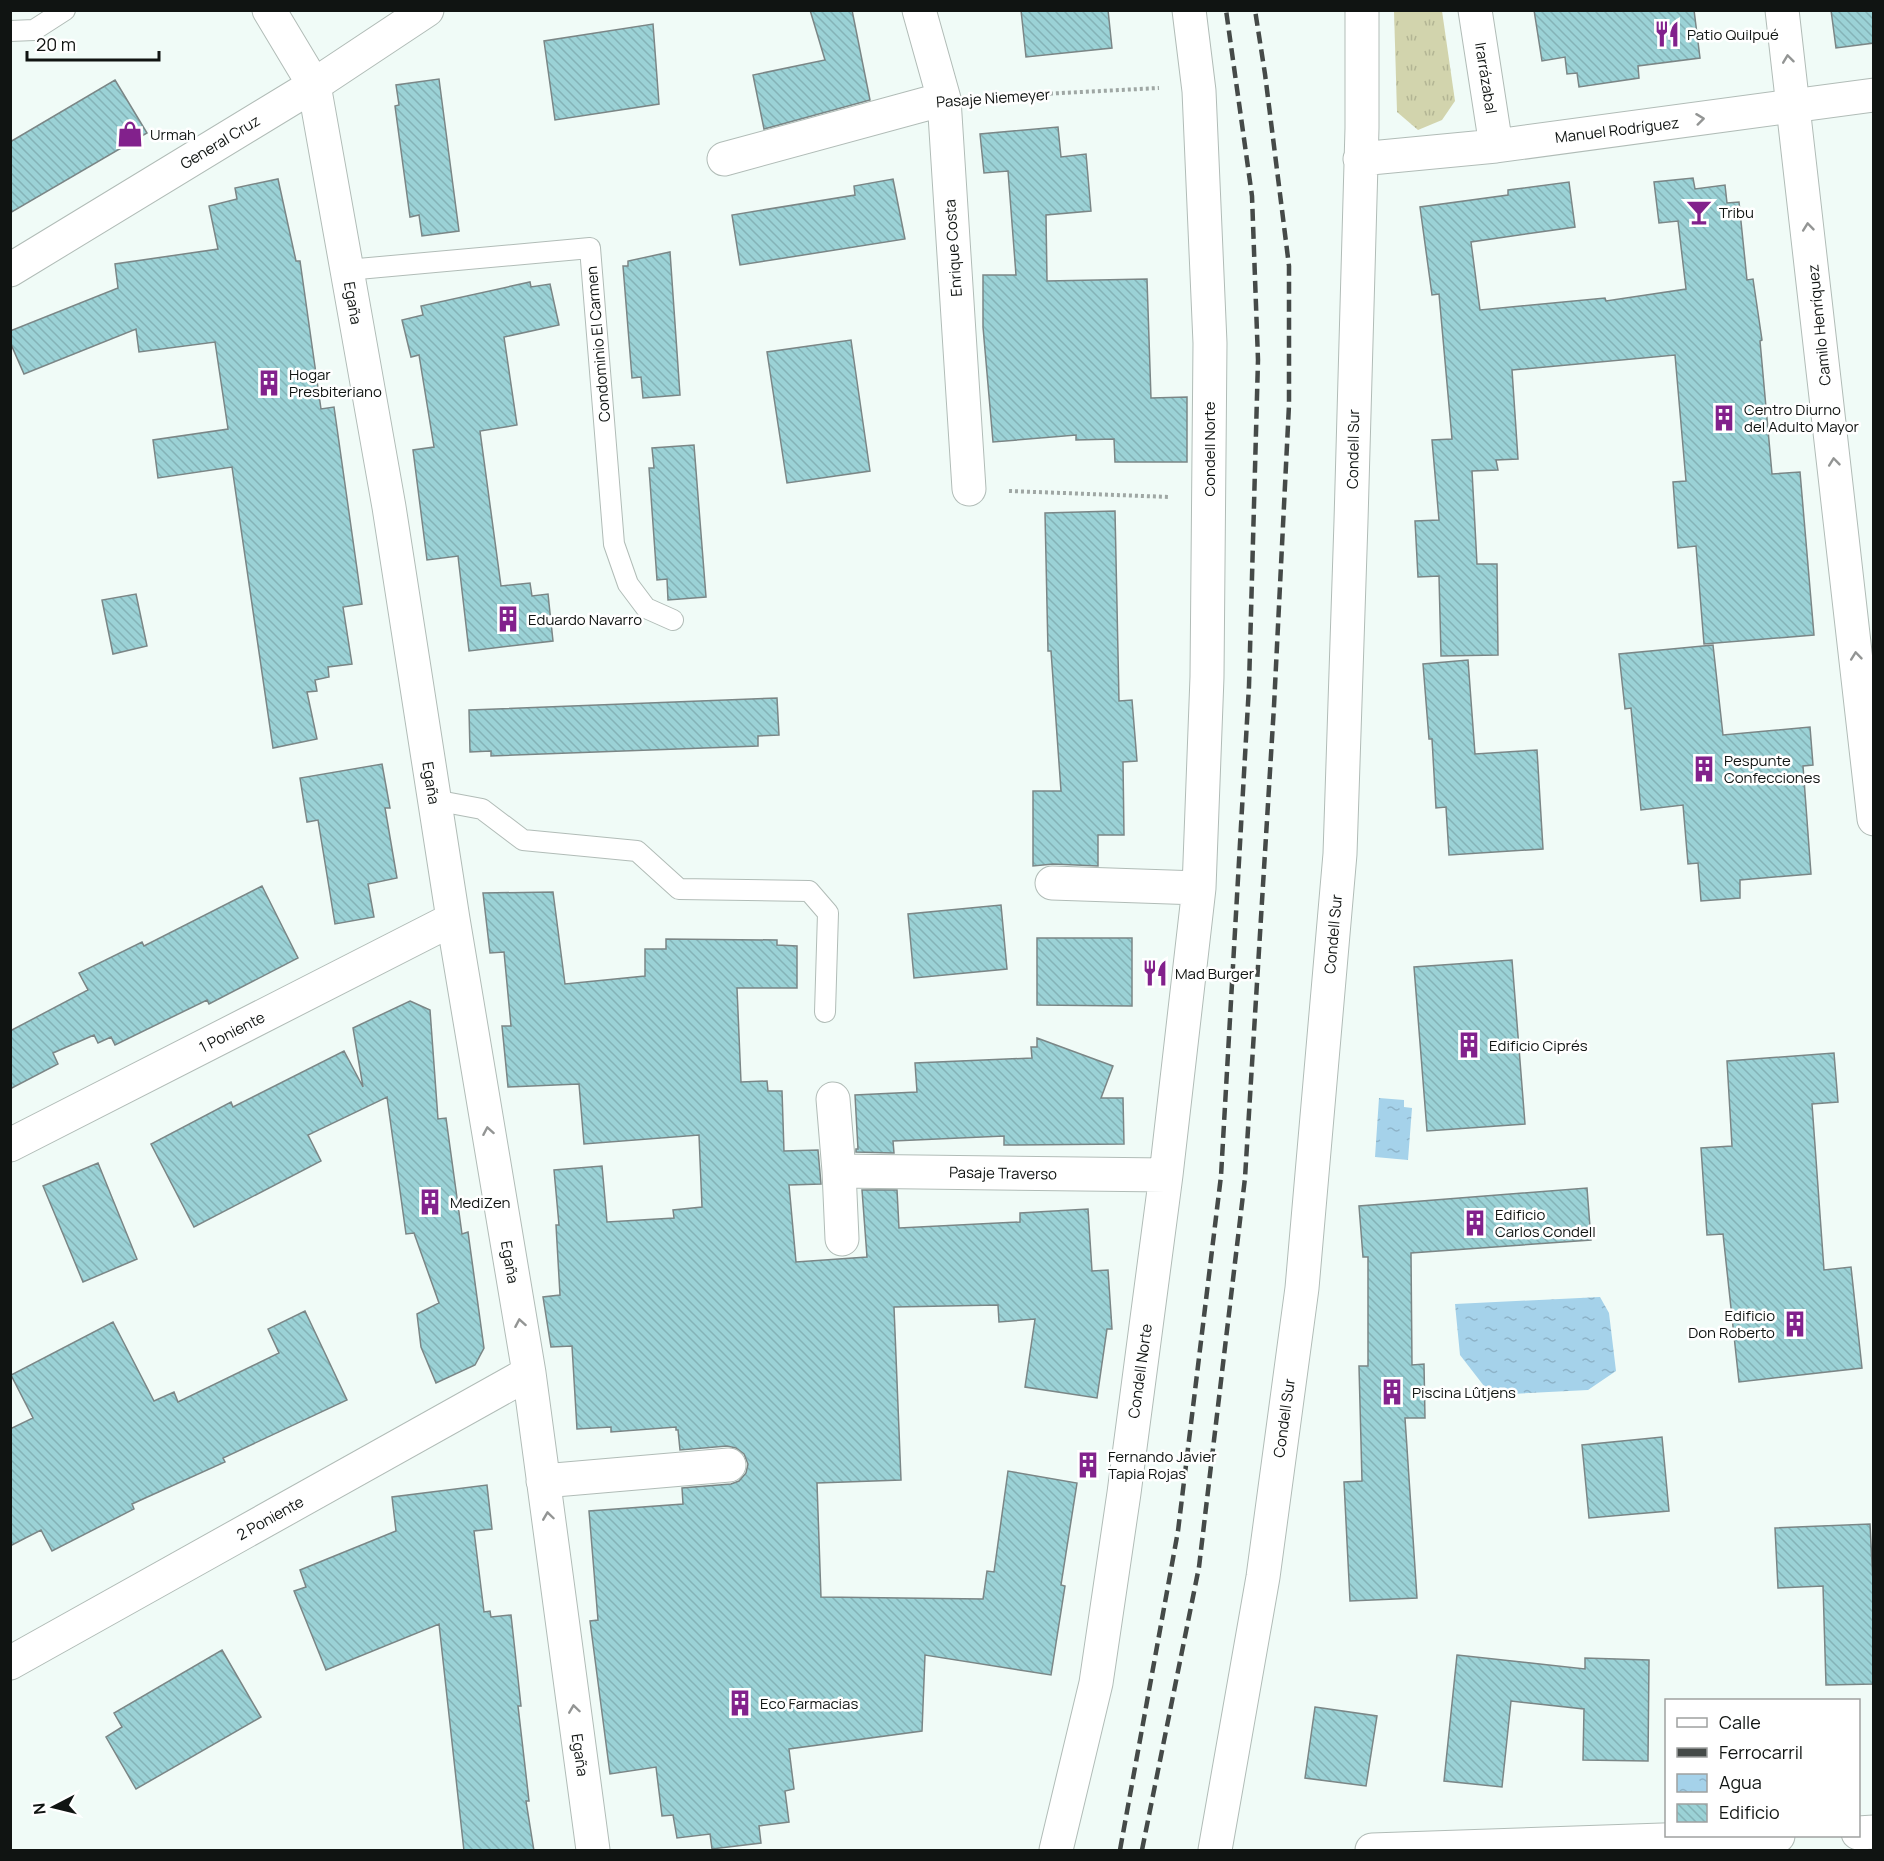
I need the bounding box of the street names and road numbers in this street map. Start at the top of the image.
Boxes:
street label: Irarrázabal [1470,41,1502,115]
street label: Pasaje Niemeyer [935,84,1051,112]
street label: General Cruz [176,110,264,174]
street label: Manuel Rodríguez [1554,112,1680,148]
street label: Enrique Costa [939,199,967,297]
street label: Camilo Henríquez [1802,263,1836,387]
street label: Condominio El Carmen [581,265,615,423]
street label: Egaña [339,280,367,326]
street label: Condell Norte [1199,401,1220,497]
street label: Condell Sur [1342,408,1364,489]
street label: Egaña [417,760,445,806]
street label: Condell Sur [1319,893,1347,975]
street label: 1 Poniente [196,1006,269,1057]
street label: Pasaje Traverso [949,1162,1057,1184]
street label: Egaña [496,1239,524,1285]
street label: Condell Norte [1123,1322,1157,1420]
street label: Condell Sur [1268,1377,1300,1459]
street label: 2 Poniente [233,1491,308,1545]
street label: Egaña [567,1732,593,1778]

